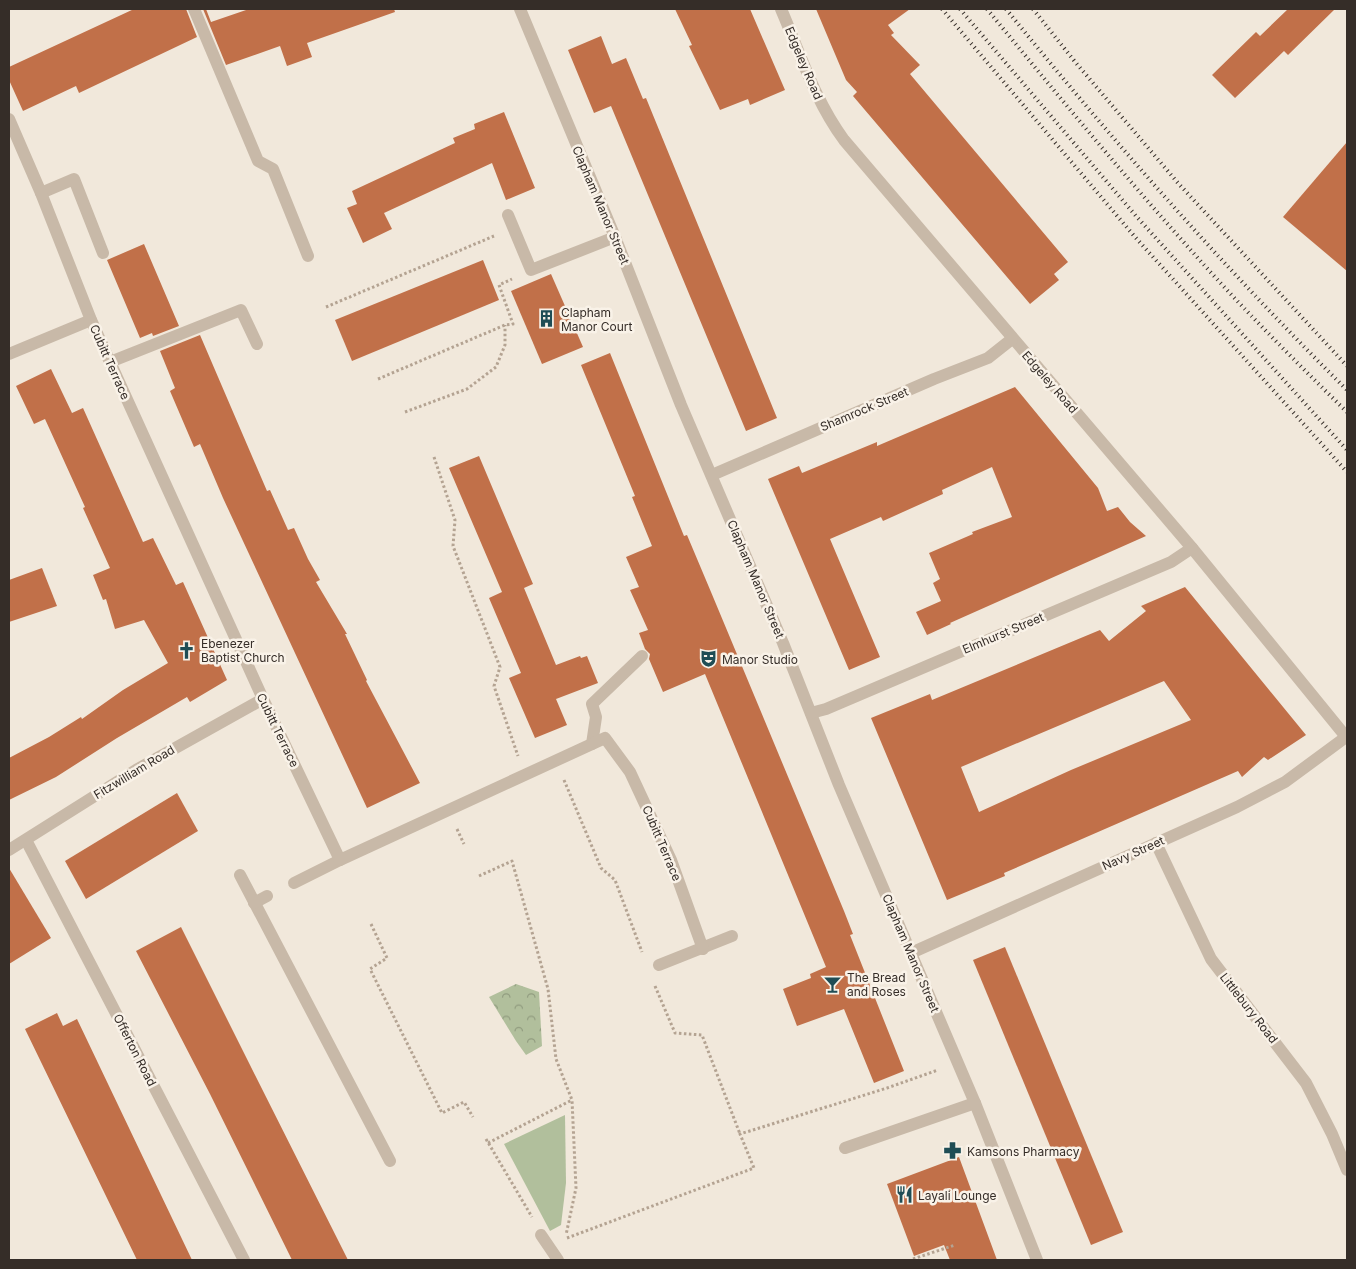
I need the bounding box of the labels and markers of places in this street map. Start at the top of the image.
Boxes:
place label: Clapham Manor Court [561,305,633,334]
building icon: Clapham Manor Court [537,309,557,329]
place label: Ebenezer Baptist Church [201,636,285,665]
church icon: Ebenezer Baptist Church [177,640,197,660]
theatre icon: Manor Studio [698,649,718,669]
place label: Manor Studio [722,652,798,667]
place label: The Bread and Roses [847,970,906,999]
bar icon: The Bread and Roses [823,974,843,994]
pharmacy icon: Kamsons Pharmacy [943,1141,963,1161]
place label: Kamsons Pharmacy [967,1144,1080,1159]
restaurant icon: Layali Lounge [894,1185,914,1205]
place label: Layali Lounge [918,1188,996,1203]

